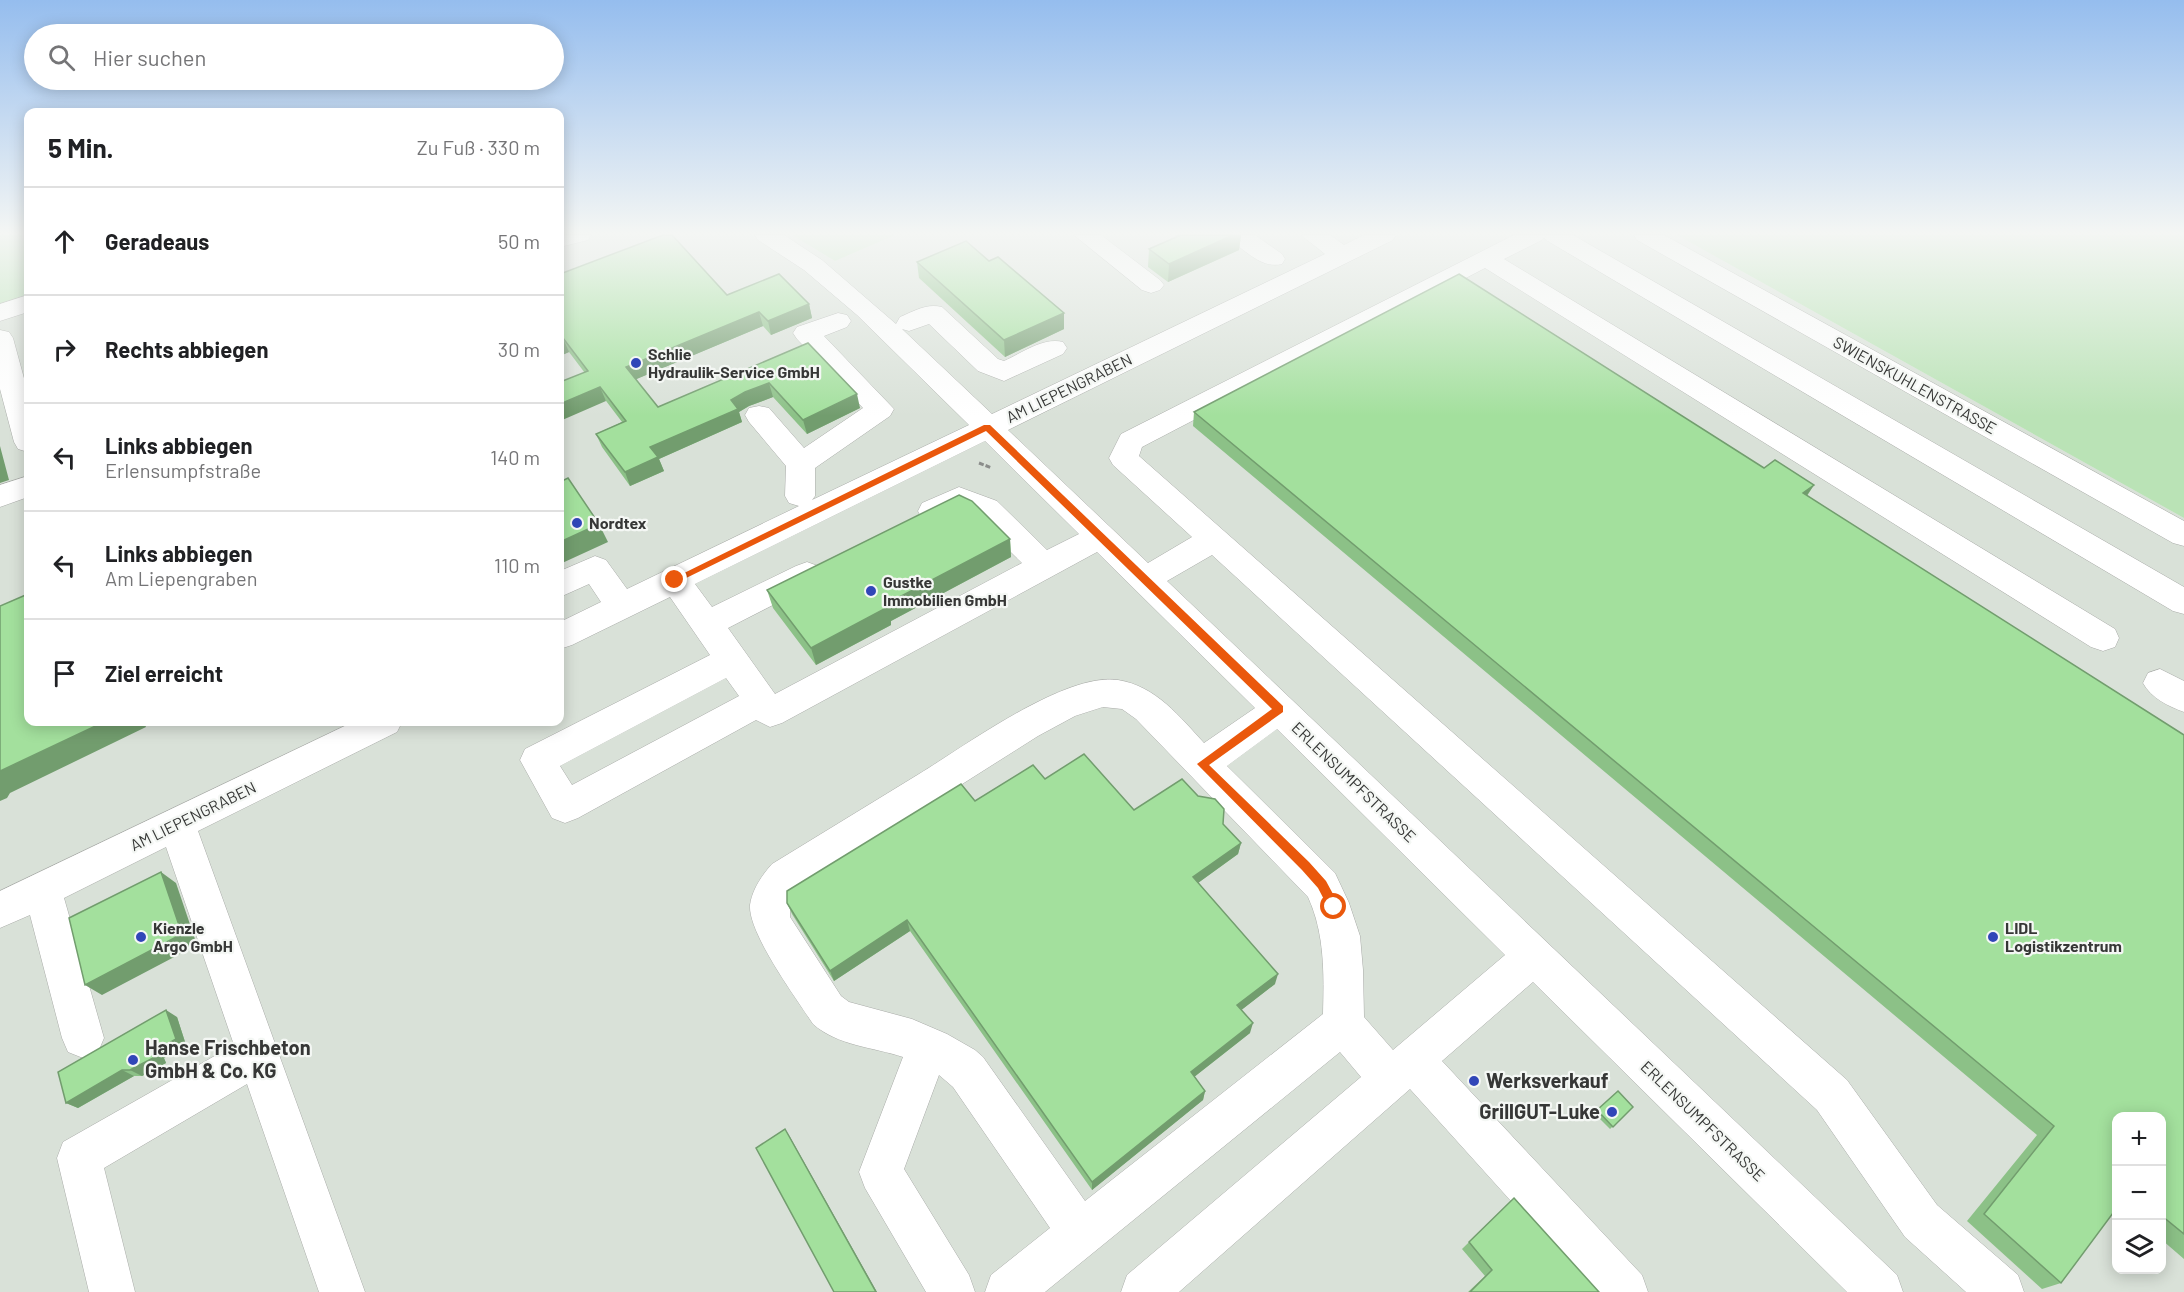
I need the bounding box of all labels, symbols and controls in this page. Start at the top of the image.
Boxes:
search box [24,24,564,90]
icon: search [45,41,78,74]
text: Hier suchen [93,44,206,70]
text: 5 Min. [48,132,113,163]
text: Zu Fuß · 330 m [417,135,540,159]
icon: ahead [48,225,81,258]
text: Geradeaus [105,228,209,254]
text: 50 m [498,229,540,253]
street label: SWIENSKUHLENSTRASSE [1830,332,2000,437]
icon: right [48,333,81,366]
text: Rechts abbiegen [105,336,268,362]
text: 30 m [498,337,540,361]
place label: Schlie Hydraulik-Service GmbH [648,344,820,381]
street label: AM LIEPENGRABEN [1003,349,1135,426]
marker: Schlie Hydraulik-Service GmbH [629,356,643,370]
text: Links abbiegen [105,432,253,458]
icon: left [48,441,81,474]
text: 140 m [490,445,540,469]
text: Erlensumpfstraße [105,458,261,482]
place label: Nordtex [589,513,647,532]
marker: Nordtex [570,516,584,530]
text: Links abbiegen [105,540,253,566]
icon: left [48,549,81,582]
text: 110 m [494,553,540,577]
text: Am Liepengraben [105,566,258,590]
route end [661,566,687,592]
place label: Gustke Immobilien GmbH [883,572,1007,609]
marker: Gustke Immobilien GmbH [864,584,878,598]
icon: arrive [48,657,81,690]
text: Ziel erreicht [105,660,223,686]
street label: ERLENSUMPFSTRASSE [1288,718,1420,846]
street label: AM LIEPENGRABEN [127,777,259,854]
route start [1320,893,1346,919]
place label: Kienzle Argo GmbH [153,918,233,955]
place label: LIDL Logistikzentrum [2005,918,2122,955]
marker: Kienzle Argo GmbH [134,930,148,944]
marker: LIDL Logistikzentrum [1986,930,2000,944]
place label: Hanse Frischbeton GmbH & Co. KG [145,1035,311,1082]
marker: Hanse Frischbeton GmbH & Co. KG [126,1053,140,1067]
street label: ERLENSUMPFSTRASSE [1637,1057,1769,1185]
place label: Werksverkauf [1486,1068,1609,1092]
marker: Werksverkauf [1467,1074,1481,1088]
place label: GrillGUT-Luke [1479,1099,1600,1123]
marker: GrillGUT-Luke [1605,1105,1619,1119]
map controls [2112,1112,2166,1274]
button: + [2112,1112,2166,1166]
button: − [2112,1166,2166,1220]
button: layers [2112,1220,2166,1274]

